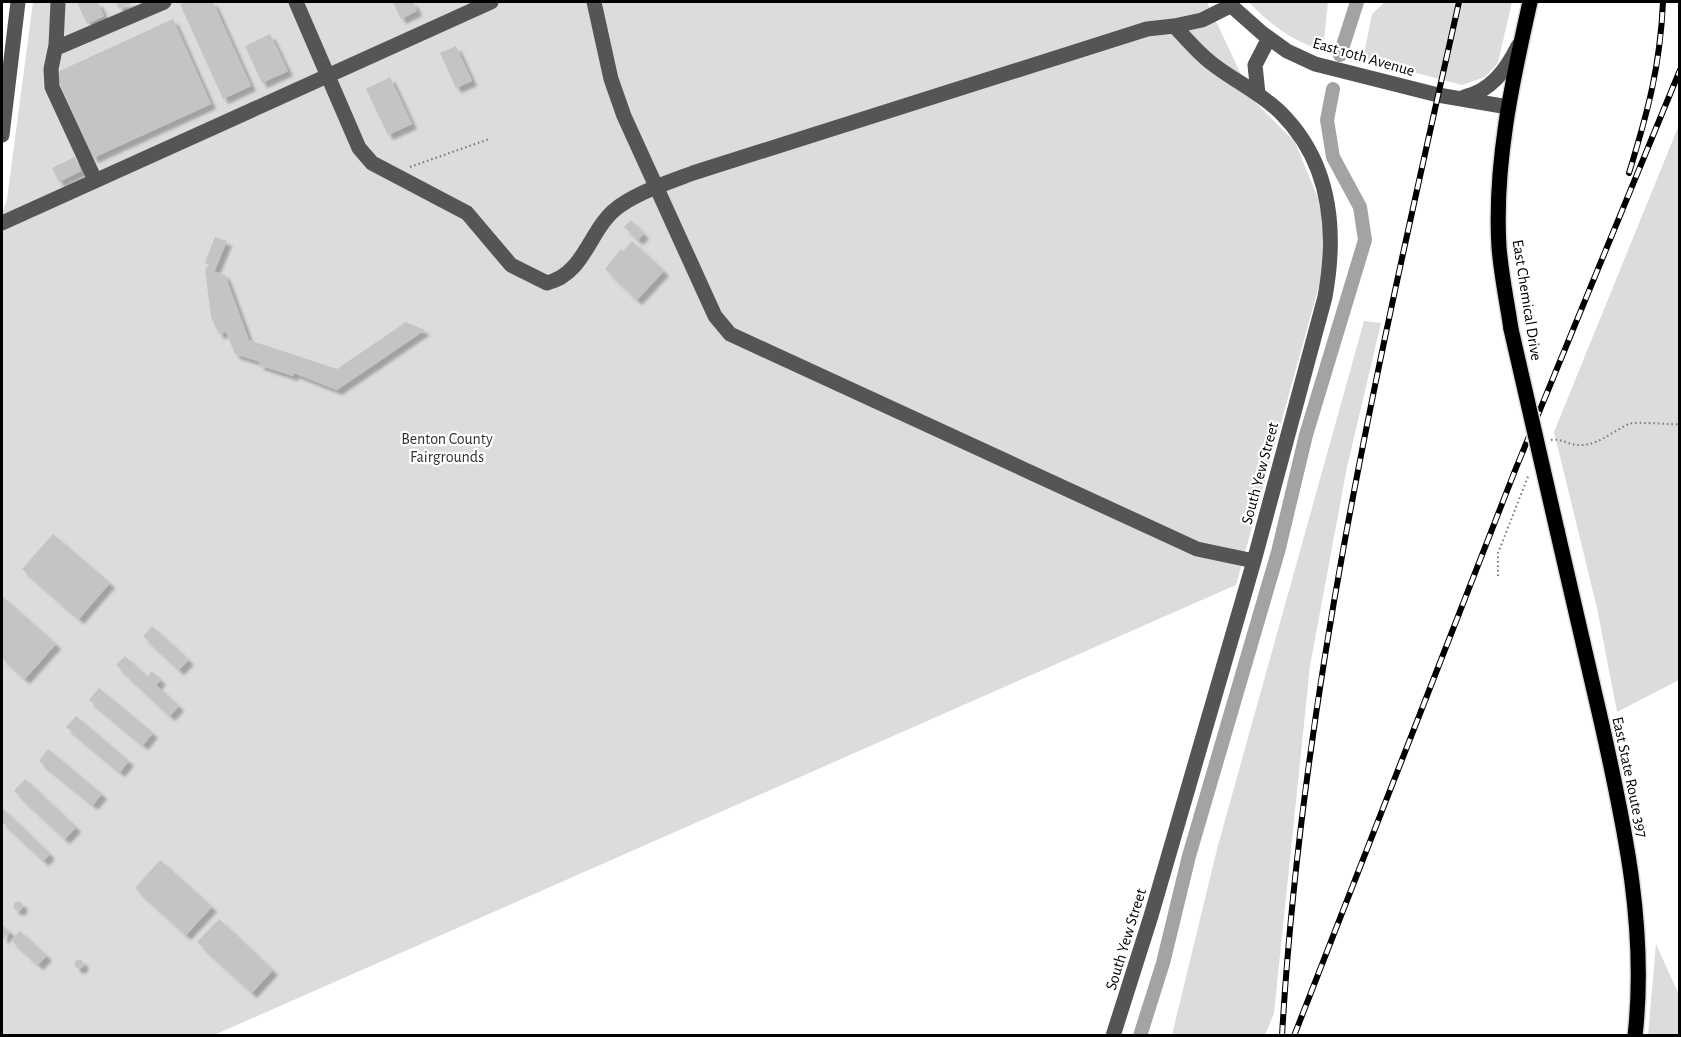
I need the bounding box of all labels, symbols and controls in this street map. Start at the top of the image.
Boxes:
street label: East 10th Avenue [1311,35,1416,79]
street label: East Chemical Drive [1510,238,1544,362]
street label: South Yew Street [1239,420,1281,526]
park label: Benton County Fairgrounds [401,431,493,465]
street label: East State Route 397 [1609,715,1651,840]
street label: South Yew Street [1103,887,1149,992]

